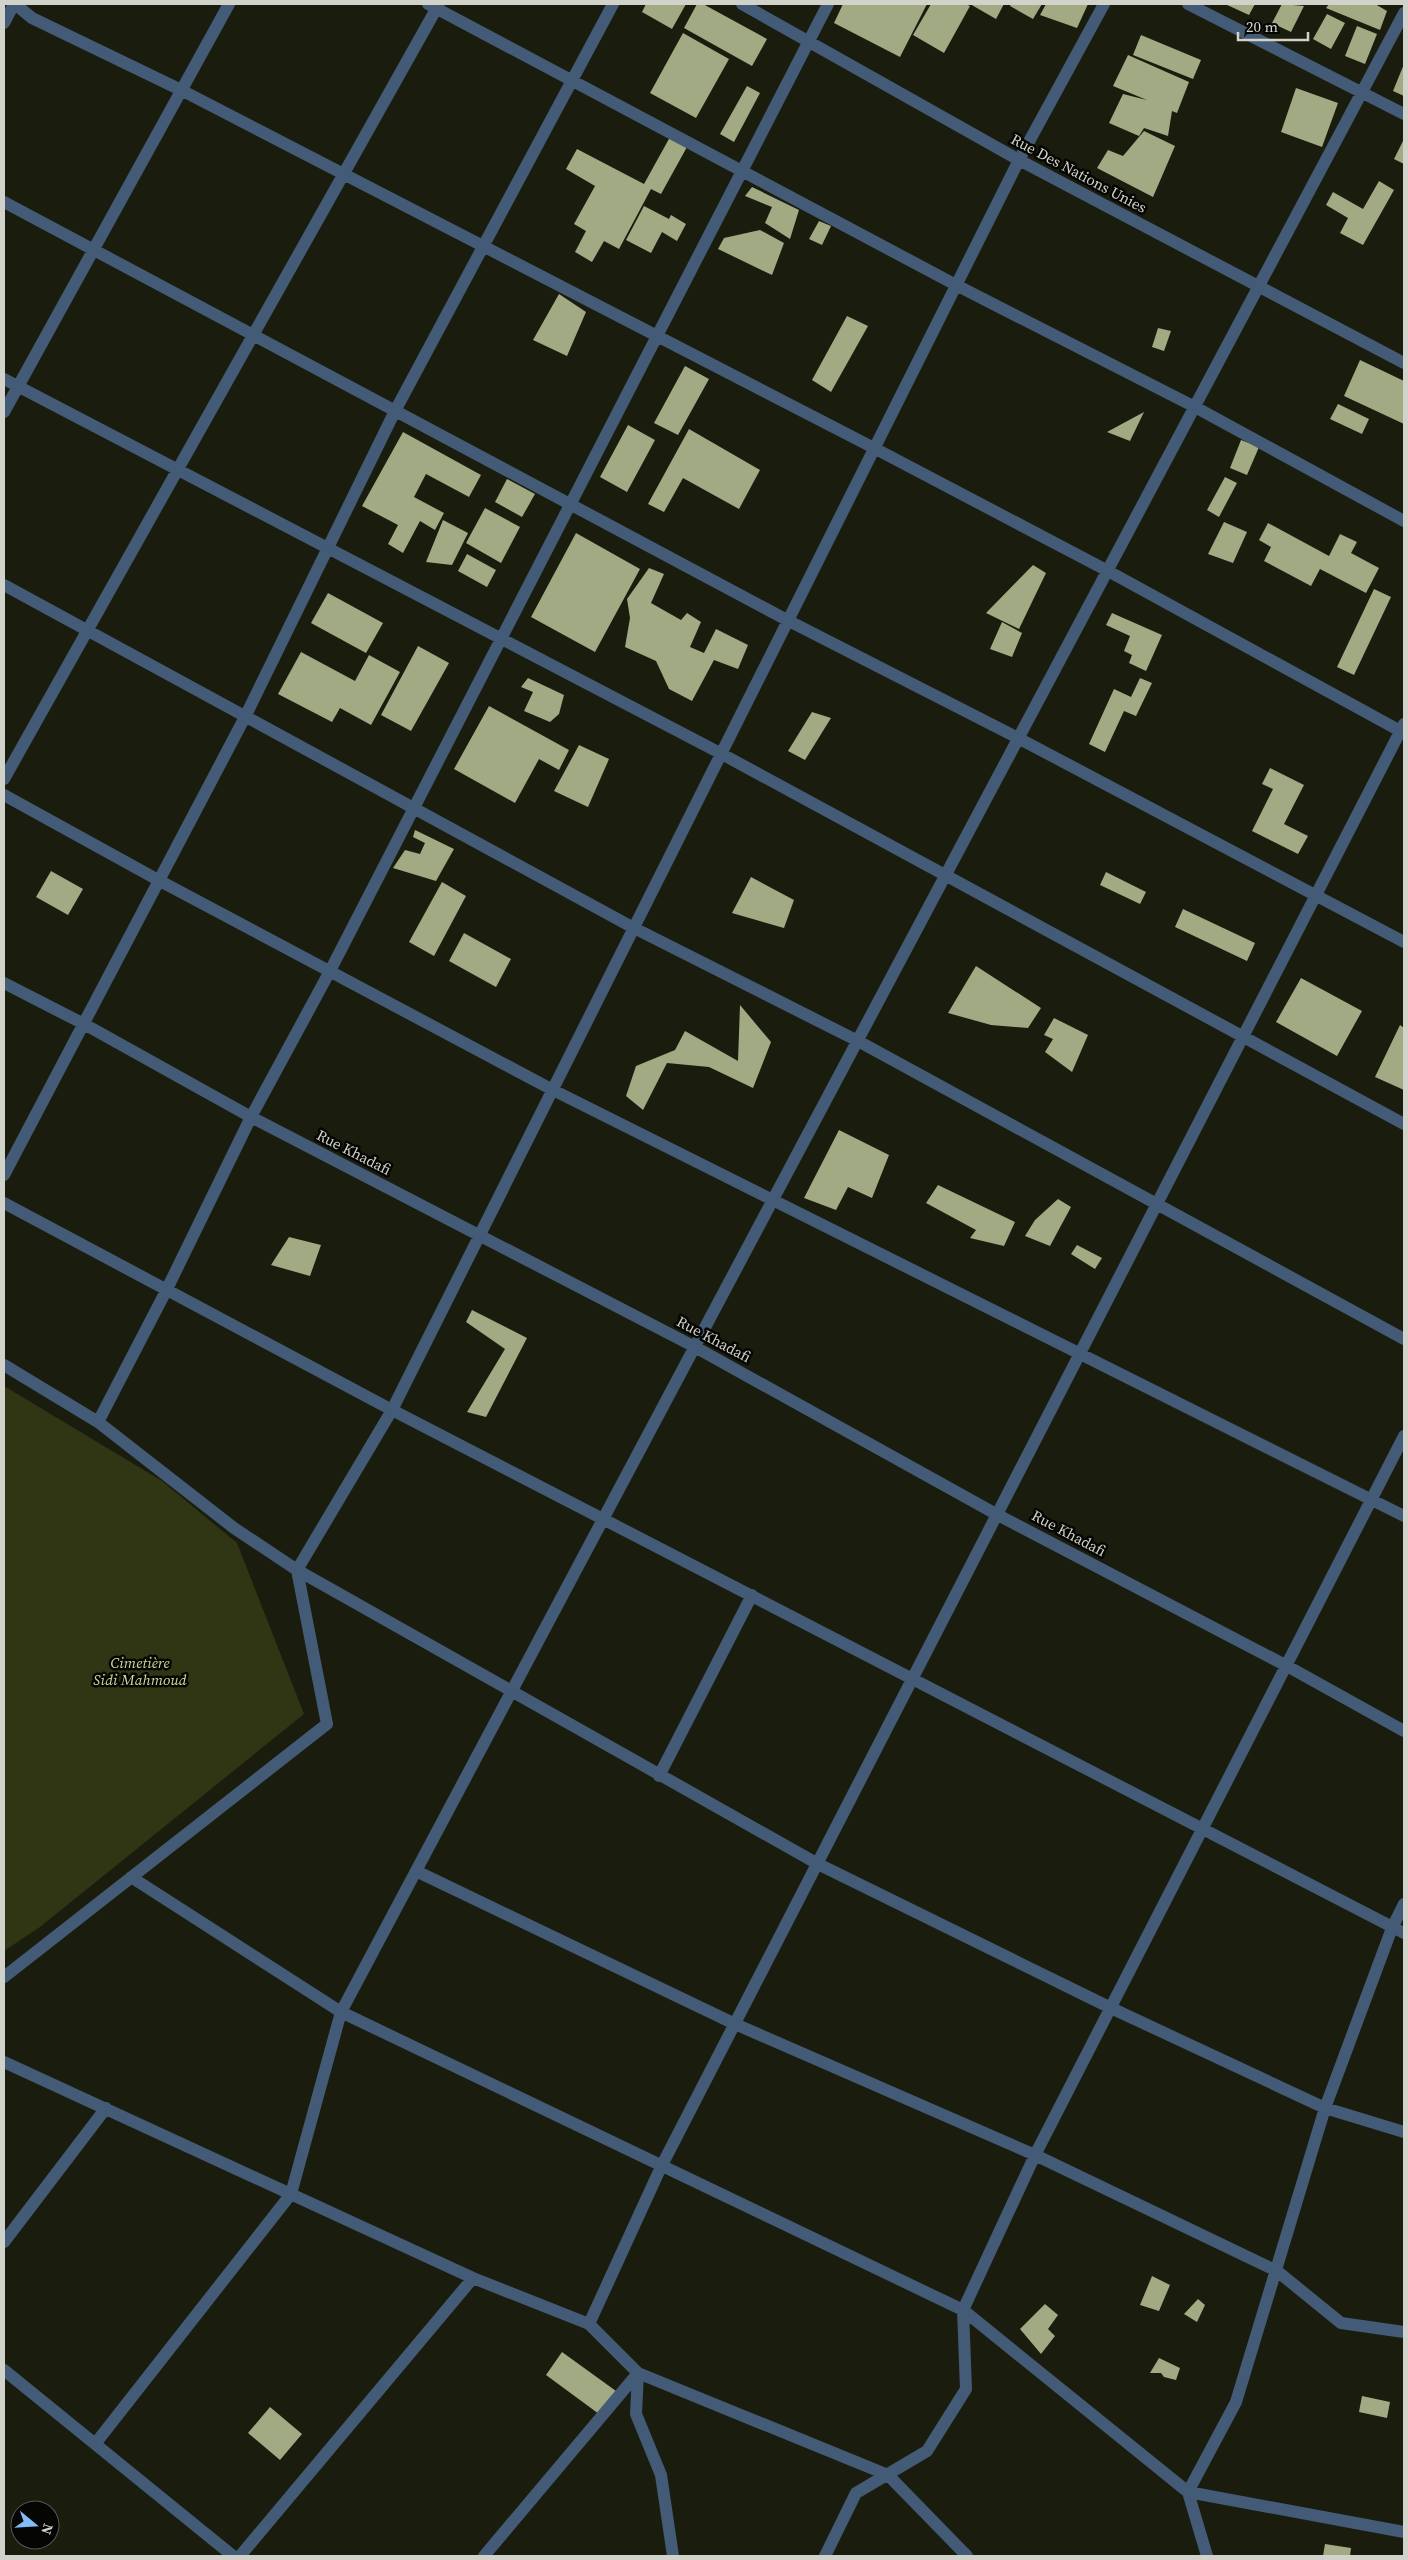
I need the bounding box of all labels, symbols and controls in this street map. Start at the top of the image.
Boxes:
scale bar [1238,10,1308,42]
text: 20 m [1246,16,1278,37]
street label: Rue Des Nations Unies [1007,128,1151,218]
street label: Rue Khadafi [313,1124,395,1180]
street label: Rue Khadafi [673,1311,755,1367]
street label: Rue Khadafi [1028,1505,1110,1561]
park label: Cimetière Sidi Mahmoud [93,1652,187,1690]
north arrow [10,2500,60,2550]
text: N [36,2521,58,2537]

